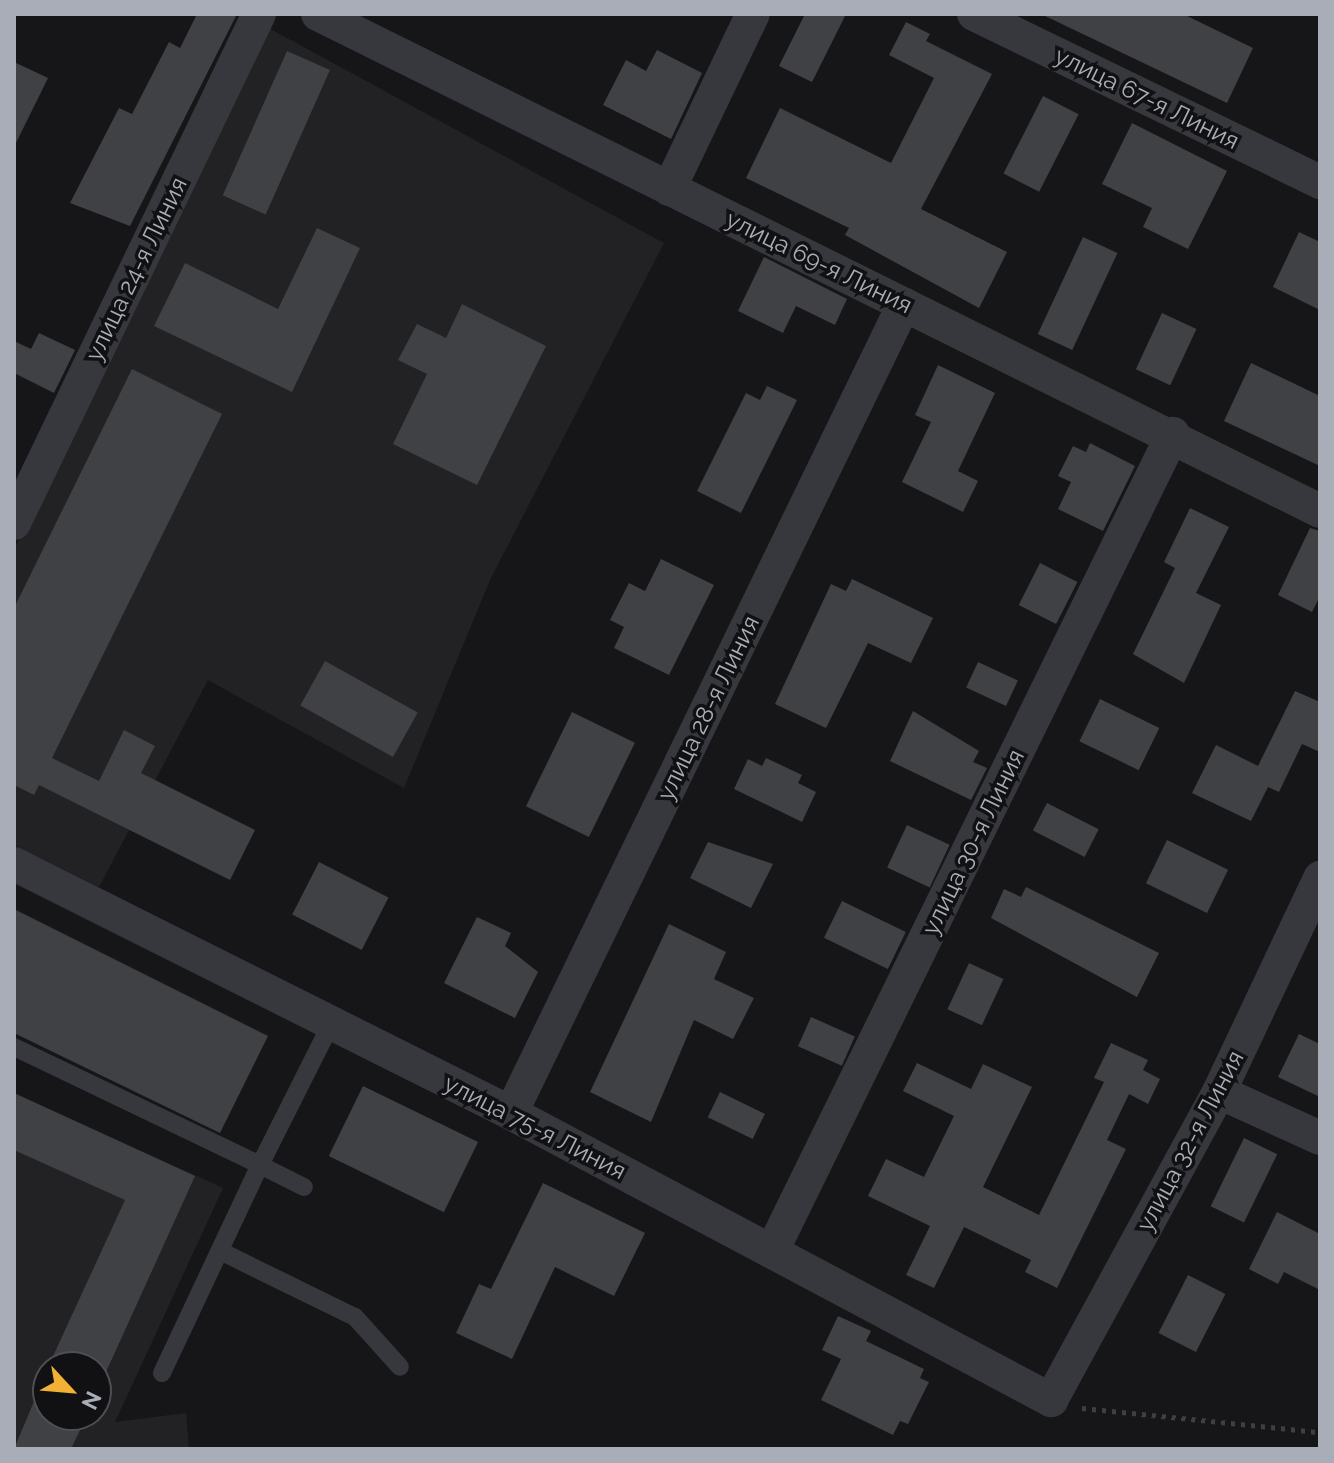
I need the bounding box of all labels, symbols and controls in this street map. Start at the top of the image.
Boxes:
street label: улица 67-я Линия [1050,41,1244,155]
street label: улица 24-я Линия [79,173,193,365]
street label: улица 69-я Линия [721,204,917,320]
street label: улица 28-я Линия [651,611,765,805]
street label: улица 30-я Линия [916,745,1030,939]
street label: улица 32-я Линия [1130,1046,1250,1236]
street label: улица 75-я Линия [439,1069,631,1185]
north arrow [32,1351,112,1431]
text: N [76,1387,107,1414]

